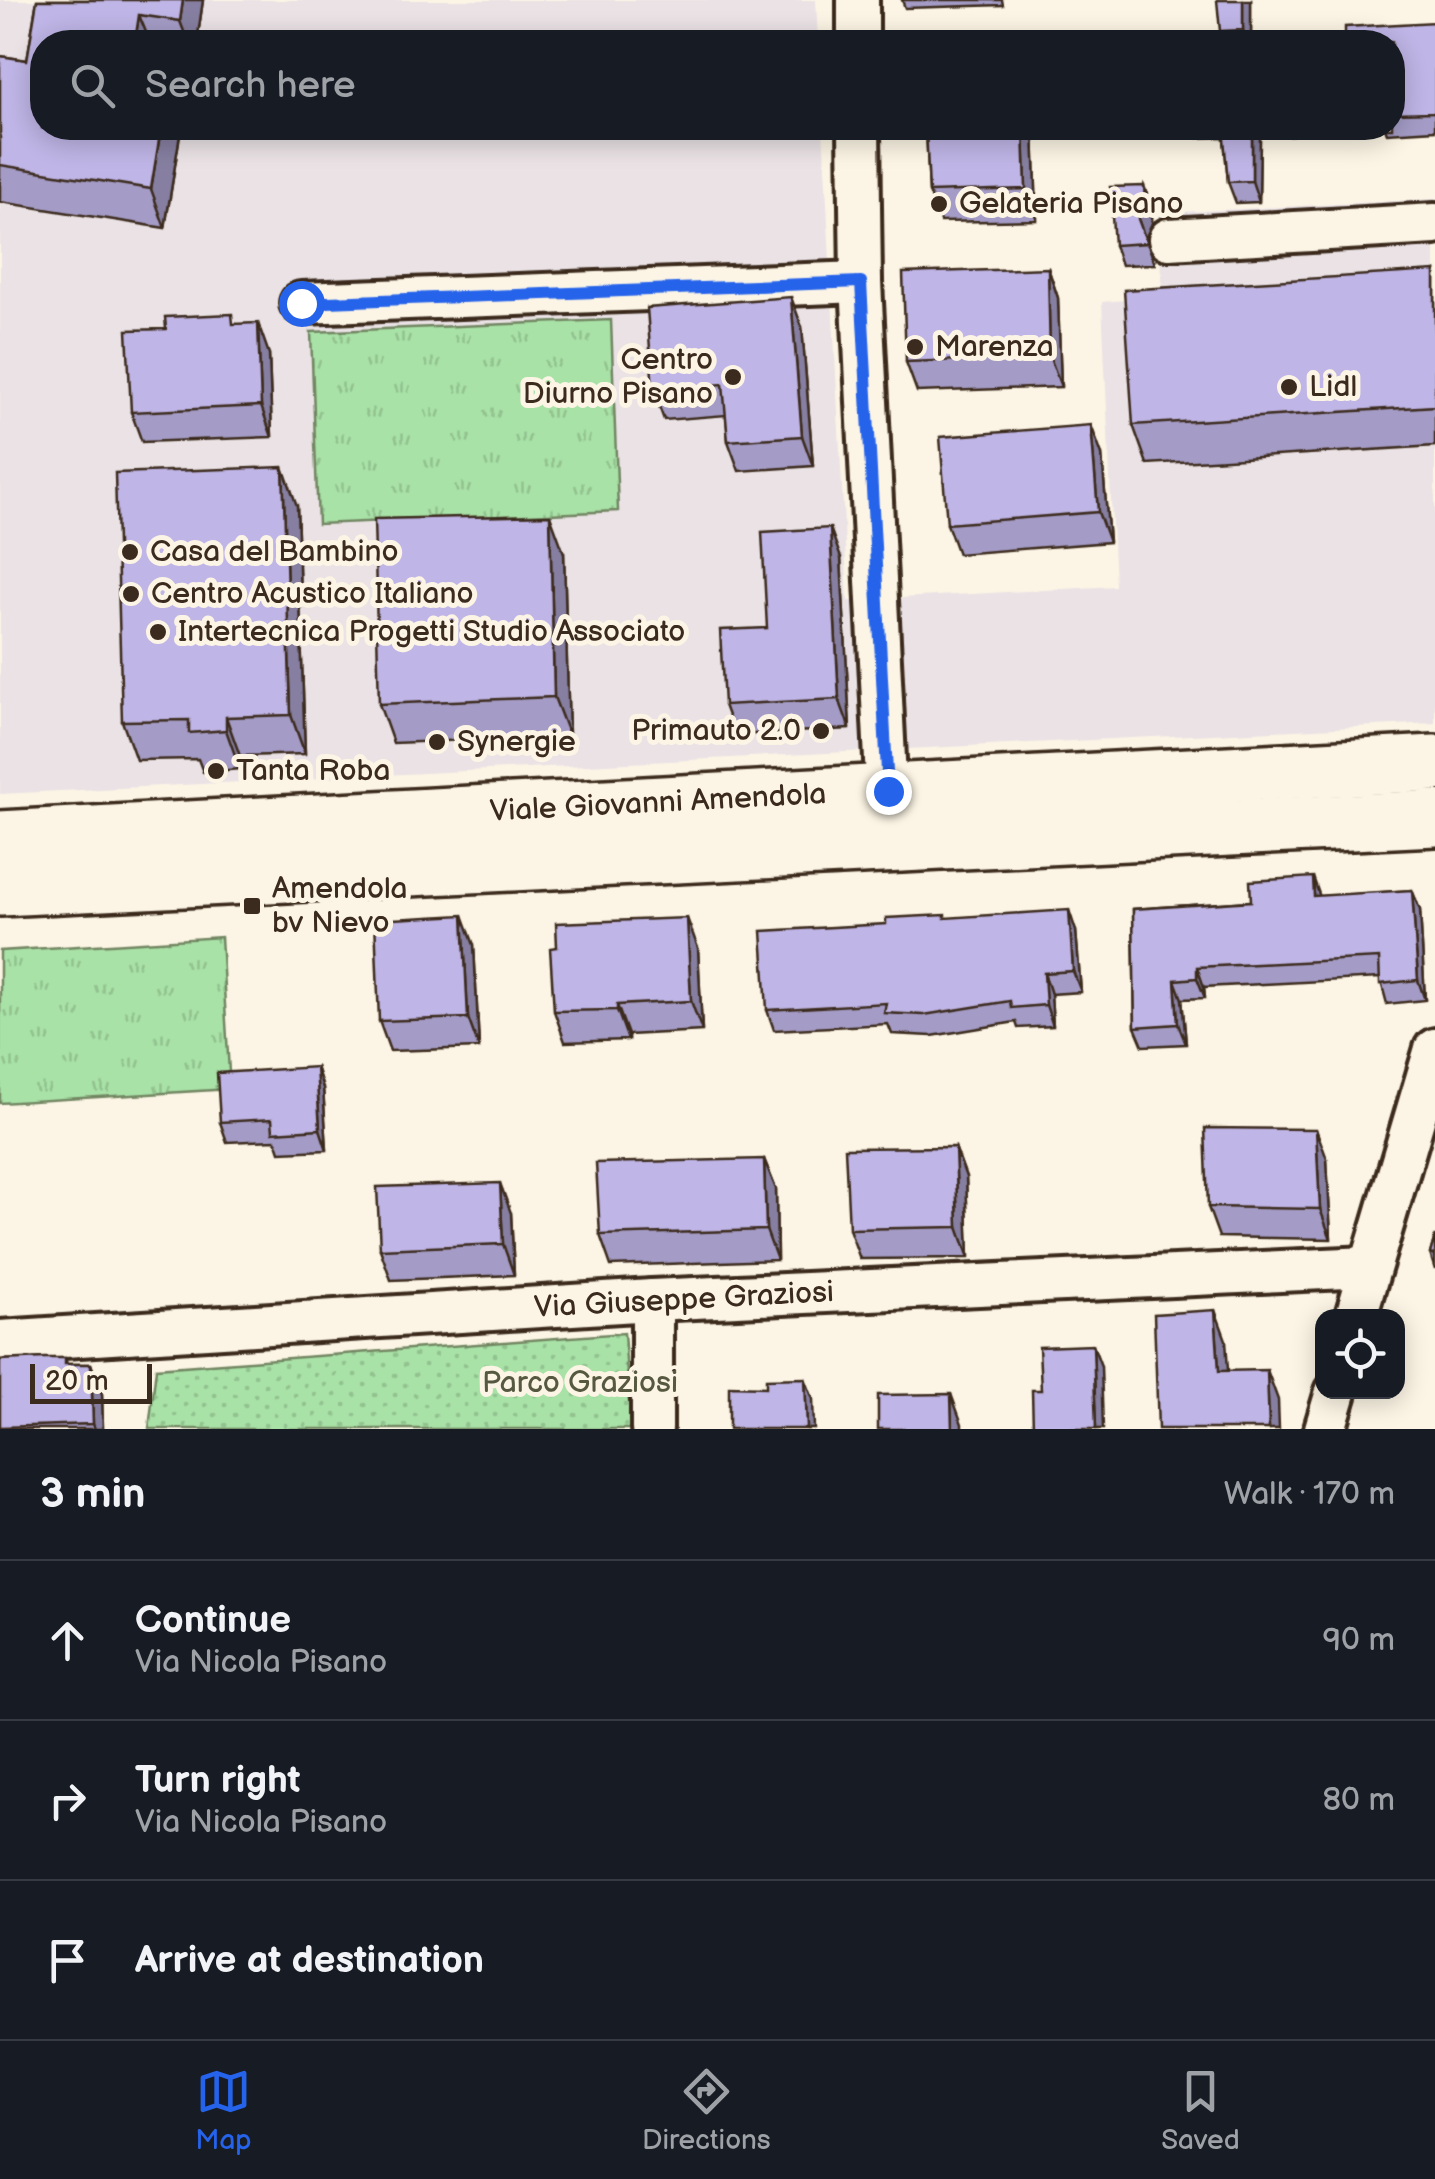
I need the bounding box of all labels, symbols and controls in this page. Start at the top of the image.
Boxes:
search box [30,30,1405,140]
icon: search [65,58,120,113]
text: Search here [145,63,356,108]
place label: Gelateria Pisano [959,186,1183,222]
marker: Gelateria Pisano [928,193,950,215]
route start [279,281,325,327]
place label: Marenza [935,329,1054,365]
marker: Marenza [904,336,926,358]
place label: Centro Diurno Pisano [523,342,713,412]
marker: Centro Diurno Pisano [722,366,744,388]
place label: Lidl [1309,369,1357,405]
marker: Lidl [1278,376,1300,398]
place label: Casa del Bambino [150,534,399,570]
marker: Casa del Bambino [119,541,141,563]
place label: Centro Acustico Italiano [151,576,473,612]
marker: Centro Acustico Italiano [120,583,142,605]
place label: Intertecnica Progetti Studio Associato [178,614,685,650]
marker: Intertecnica Progetti Studio Associato [147,621,169,643]
place label: Primauto 2.0 [631,713,801,749]
marker: Primauto 2.0 [810,720,832,742]
place label: Synergie [457,724,576,760]
marker: Synergie [426,731,448,753]
place label: Tanta Roba [236,753,390,789]
marker: Tanta Roba [205,760,227,782]
route end [866,769,912,815]
street label: Viale Giovanni Amendola [489,776,827,830]
place label: Amendola bv Nievo [272,871,408,941]
marker: Amendola bv Nievo [241,895,263,917]
street label: Via Giuseppe Graziosi [533,1274,835,1326]
map controls [1315,1309,1405,1399]
button: locate [1315,1309,1405,1399]
scale bar [30,1359,152,1404]
text: 20 m [45,1365,109,1398]
park label: Parco Graziosi [482,1365,678,1401]
text: 3 min [40,1469,145,1520]
text: Walk · 170 m [1224,1475,1395,1514]
text: Continue [135,1598,291,1643]
icon: ahead [40,1613,95,1668]
text: 90 m [1323,1621,1395,1660]
text: Via Nicola Pisano [135,1643,387,1682]
text: Turn right [135,1758,300,1803]
icon: right [40,1773,95,1828]
text: 80 m [1322,1781,1395,1820]
text: Via Nicola Pisano [135,1803,387,1842]
icon: arrive [40,1933,95,1988]
text: Arrive at destination [135,1938,484,1983]
tab: Map [195,2064,252,2157]
tab: Directions [642,2064,771,2157]
tab: Saved [1161,2064,1240,2157]

